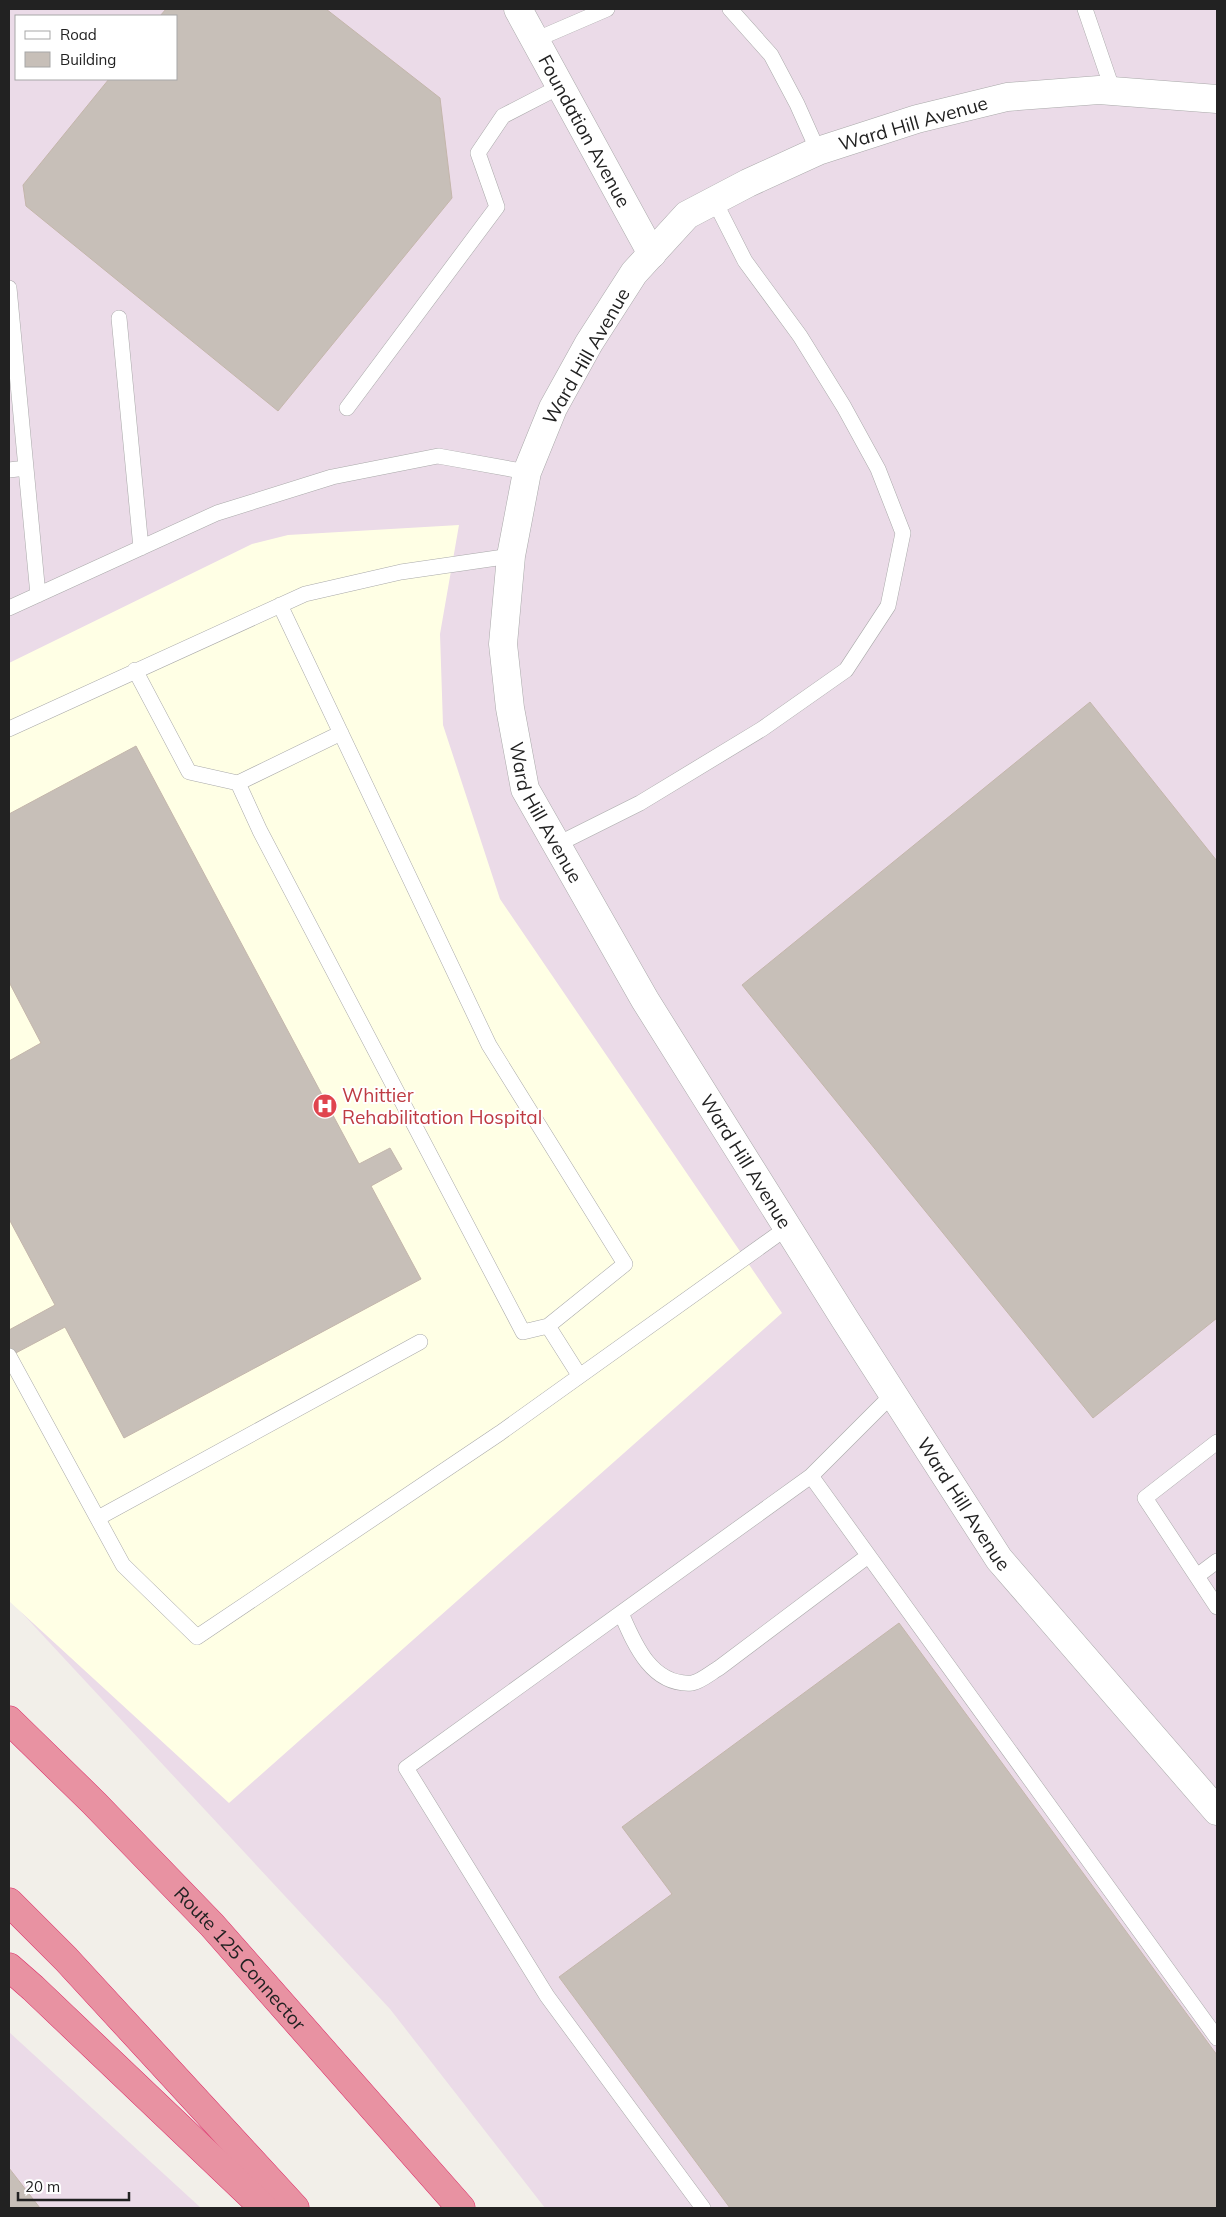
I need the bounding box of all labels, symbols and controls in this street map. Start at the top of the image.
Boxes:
legend [15,15,178,80]
text: Road [60,25,97,44]
text: Building [60,50,116,69]
street label: Foundation Avenue [533,50,636,211]
street label: Ward Hill Avenue [836,90,990,156]
street label: Ward Hill Avenue [537,283,635,429]
street label: Ward Hill Avenue [504,740,588,887]
place label: Whittier Rehabilitation Hospital [342,1083,542,1129]
street label: Ward Hill Avenue [695,1090,797,1233]
hospital icon: Whittier Rehabilitation Hospital [312,1093,338,1119]
street label: Ward Hill Avenue [912,1433,1016,1576]
street label: Route 125 Connector [169,1881,311,2035]
scale bar [18,2170,129,2202]
text: 20 m [25,2177,60,2196]

